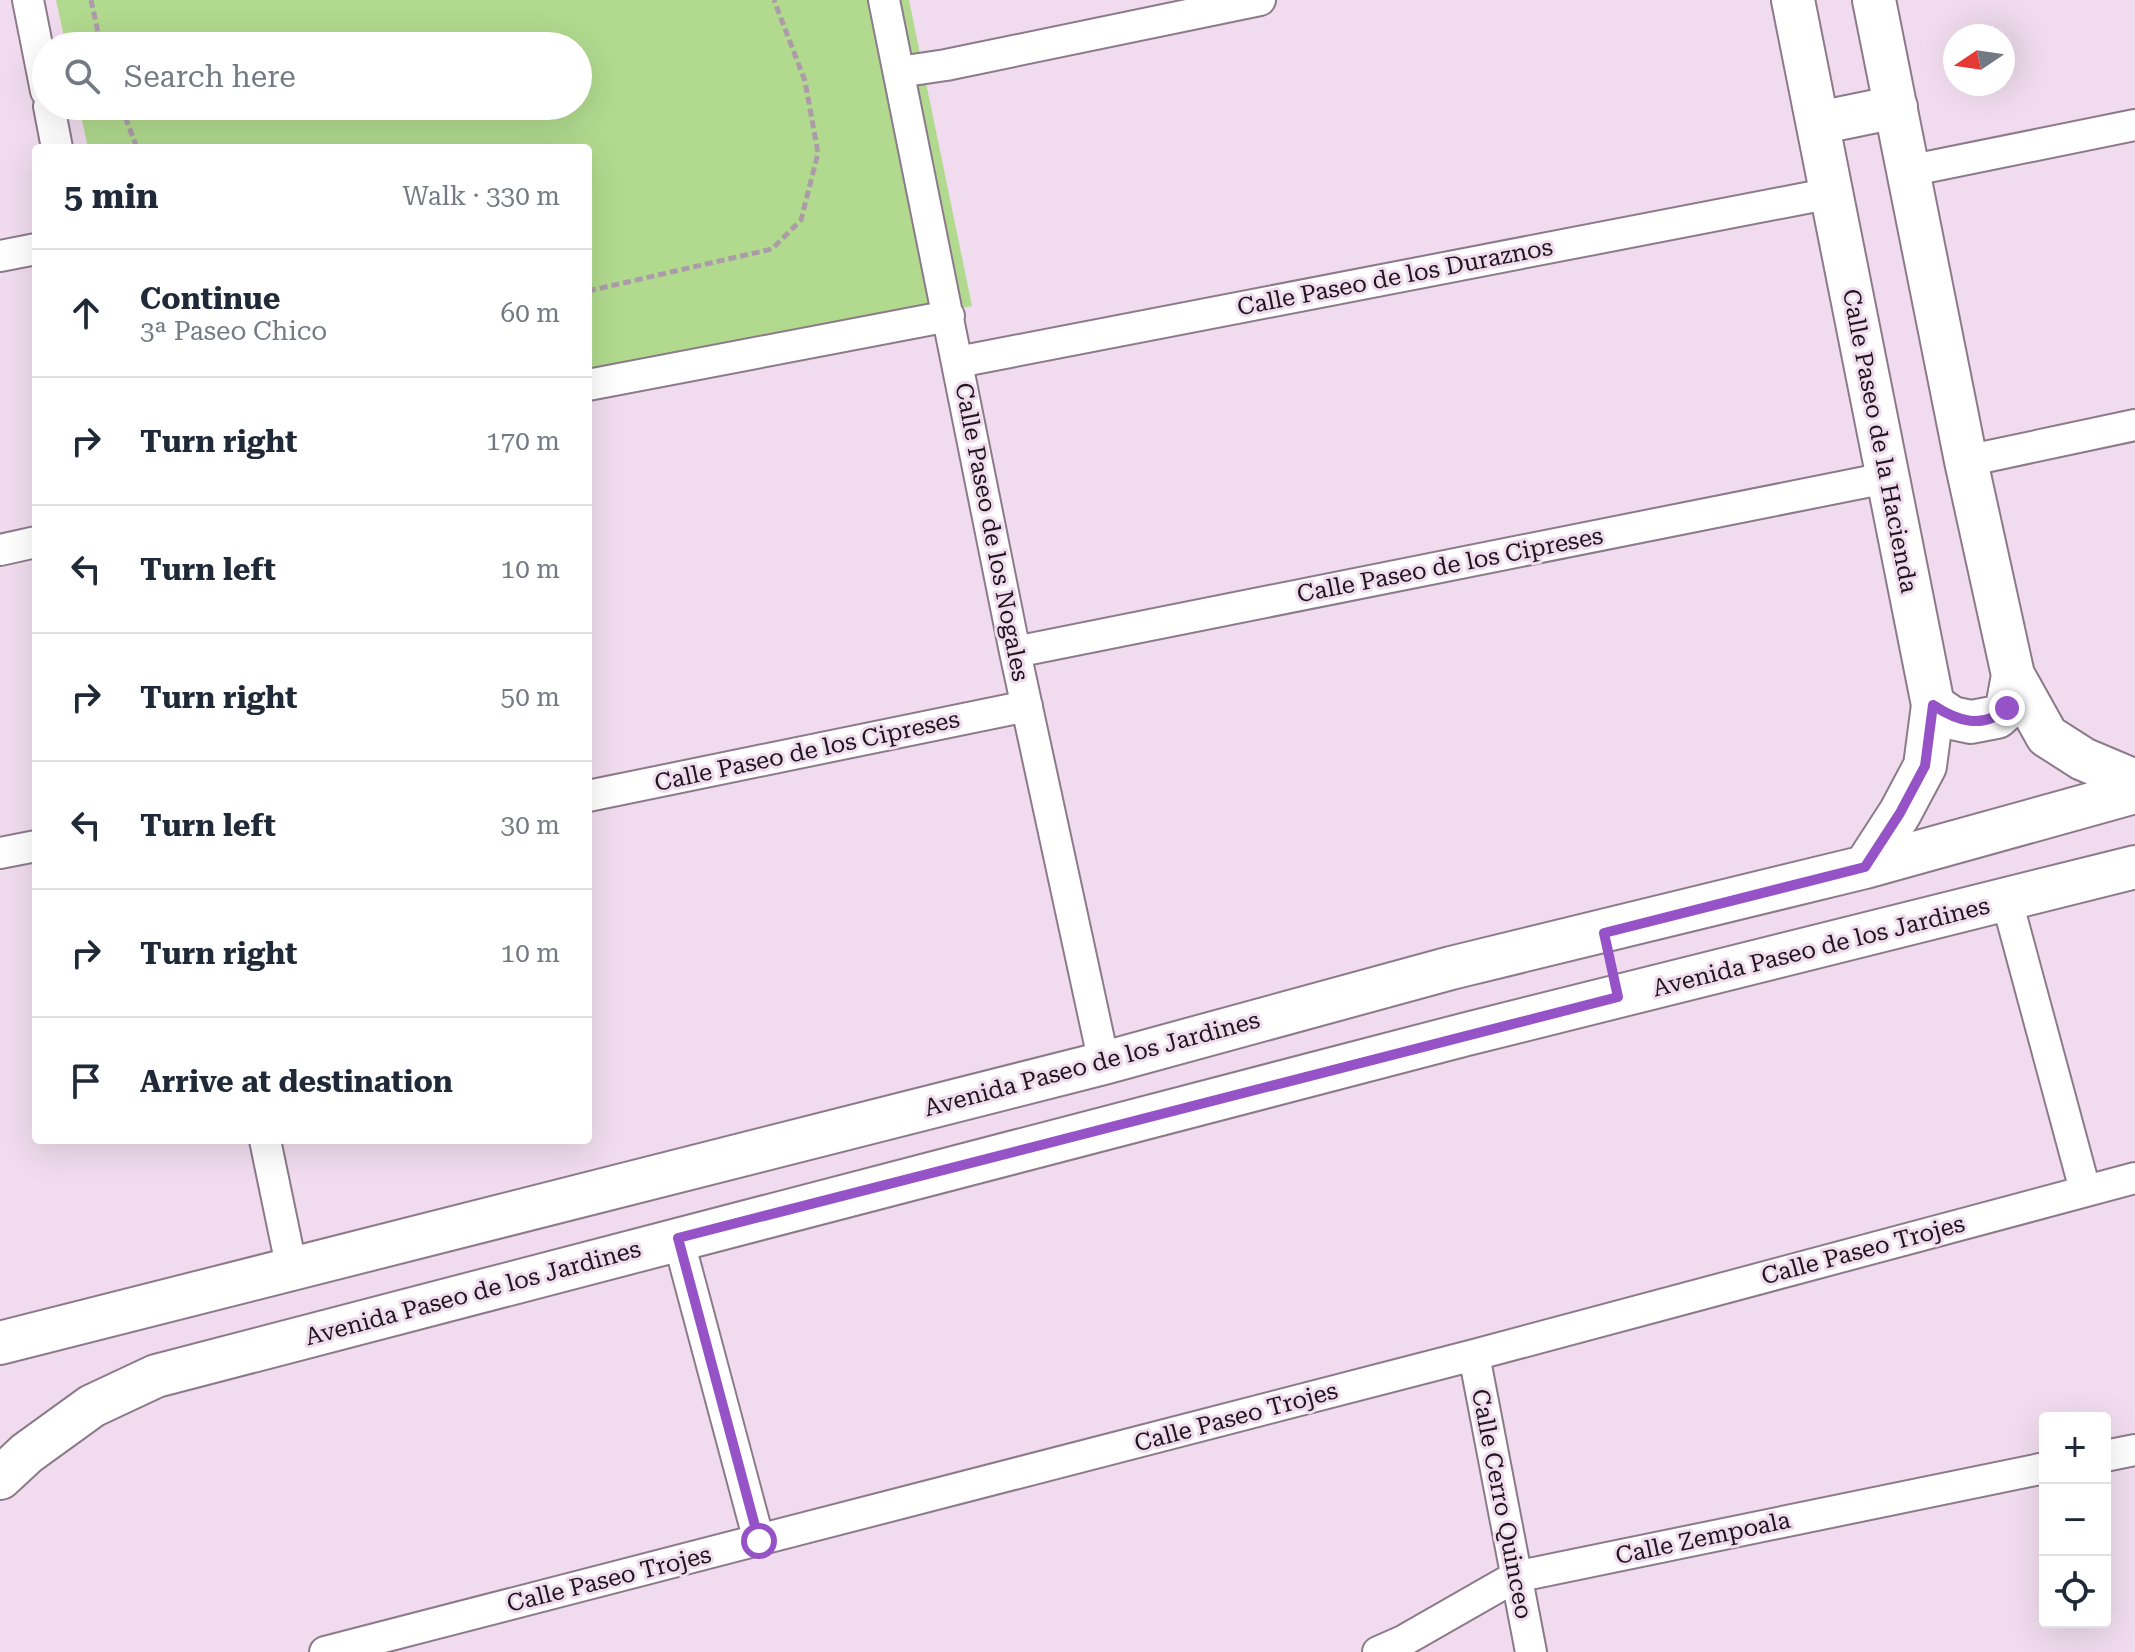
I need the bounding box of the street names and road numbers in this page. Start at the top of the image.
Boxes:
street label: Calle Paseo de los Duraznos [1235,233,1555,321]
street label: Calle Paseo de la Hacienda [1837,287,1923,595]
street label: Calle Paseo de los Nogales [949,380,1035,684]
street label: Calle Paseo de los Cipreses [1295,522,1605,608]
street label: Calle Paseo de los Cipreses [652,705,962,797]
street label: Avenida Paseo de los Jardines [1650,892,1992,1002]
street label: Avenida Paseo de los Jardines [921,1006,1263,1122]
street label: Calle Paseo Trojes [1758,1209,1968,1291]
street label: Avenida Paseo de los Jardines [302,1235,644,1351]
street label: Calle Paseo Trojes [1131,1376,1341,1458]
street label: Calle Cerro Quinceo [1466,1387,1538,1621]
street label: Calle Zempoala [1613,1506,1793,1570]
street label: Calle Paseo Trojes [504,1540,714,1618]

